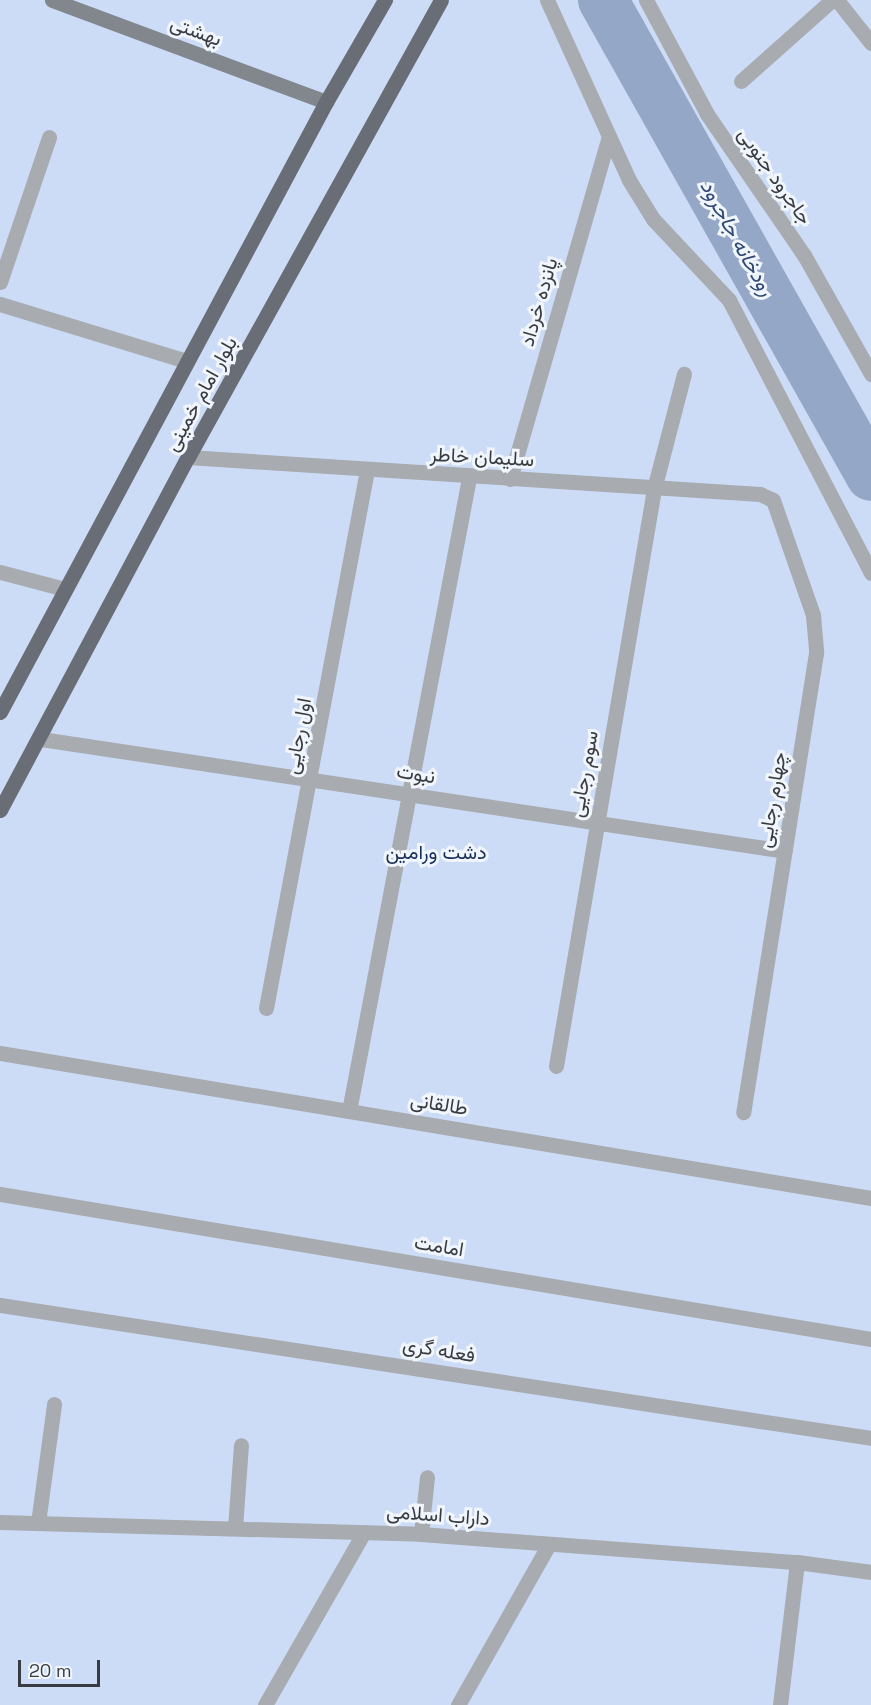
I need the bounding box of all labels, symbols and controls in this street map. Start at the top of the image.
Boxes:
street label: بهشتی [167,11,225,51]
street label: جاجرود جنوبی [733,123,817,229]
water label: رودخانه جاجرود [695,176,779,300]
street label: پانزده خرداد [515,255,563,349]
street label: بلوار امام خمینی [160,333,242,455]
street label: سلیمان خاطر [429,442,535,472]
street label: اول رجایی [279,696,317,776]
street label: سوم رجایی [565,729,603,819]
street label: چهارم رجایی [753,750,791,850]
street label: نبوت [395,759,437,789]
park label: دشت ورامین [385,840,487,864]
street label: طالقانی [409,1088,469,1120]
street label: امامت [413,1230,465,1262]
street label: فعله گری [401,1332,477,1368]
street label: داراب اسلامی [386,1499,490,1531]
scale bar [21,1648,104,1686]
text: 20 m [29,1659,72,1682]

